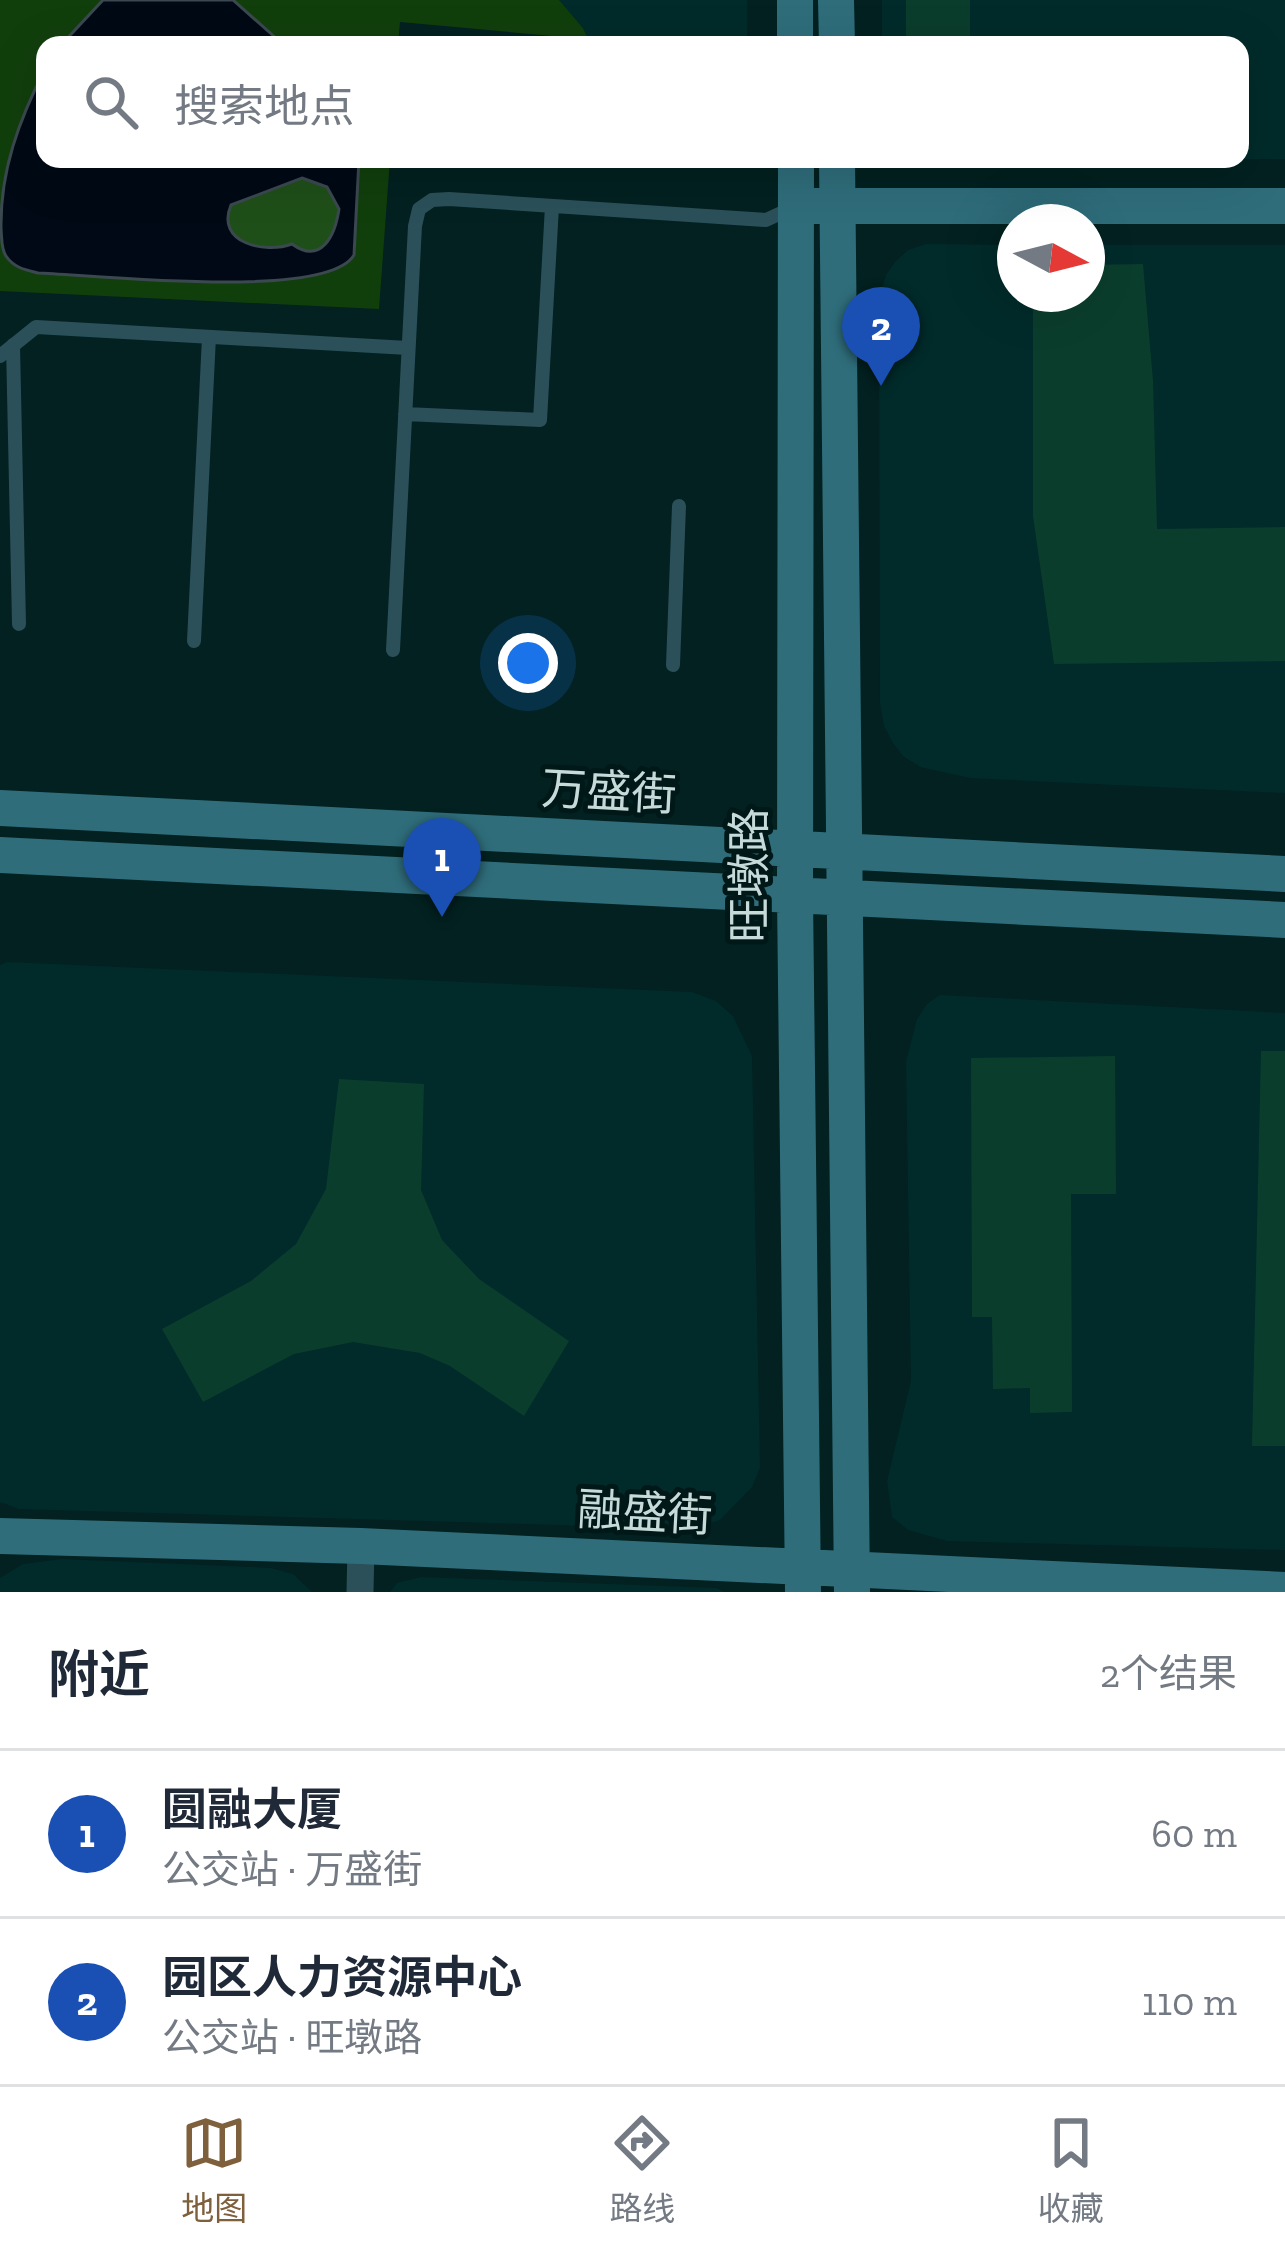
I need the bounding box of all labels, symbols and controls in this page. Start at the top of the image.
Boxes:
search box [36,36,1249,168]
icon: search [78,69,144,135]
text: 搜索地点 [174,80,354,134]
north arrow [997,204,1105,312]
pin: 2 [842,287,920,386]
your location [498,633,558,693]
street label: 万盛街 [540,762,678,822]
street label: 旺墩路 [723,807,777,943]
pin: 1 [403,818,481,917]
street label: 融盛街 [576,1483,714,1543]
text: 附近 [48,1644,150,1705]
text: 2个结果 [1100,1650,1237,1697]
text: 圆融大厦 [162,1783,342,1837]
text: 1 [79,1810,95,1857]
text: 60 m [1151,1810,1237,1857]
text: 公交站 · 万盛街 [162,1846,422,1893]
text: 园区人力资源中心 [162,1951,522,2005]
text: 2 [77,1978,97,2025]
text: 110 m [1142,1978,1237,2025]
text: 公交站 · 旺墩路 [162,2014,422,2061]
tab: 地图 [181,2110,247,2230]
tab: 路线 [609,2110,675,2230]
tab: 收藏 [1038,2110,1104,2230]

